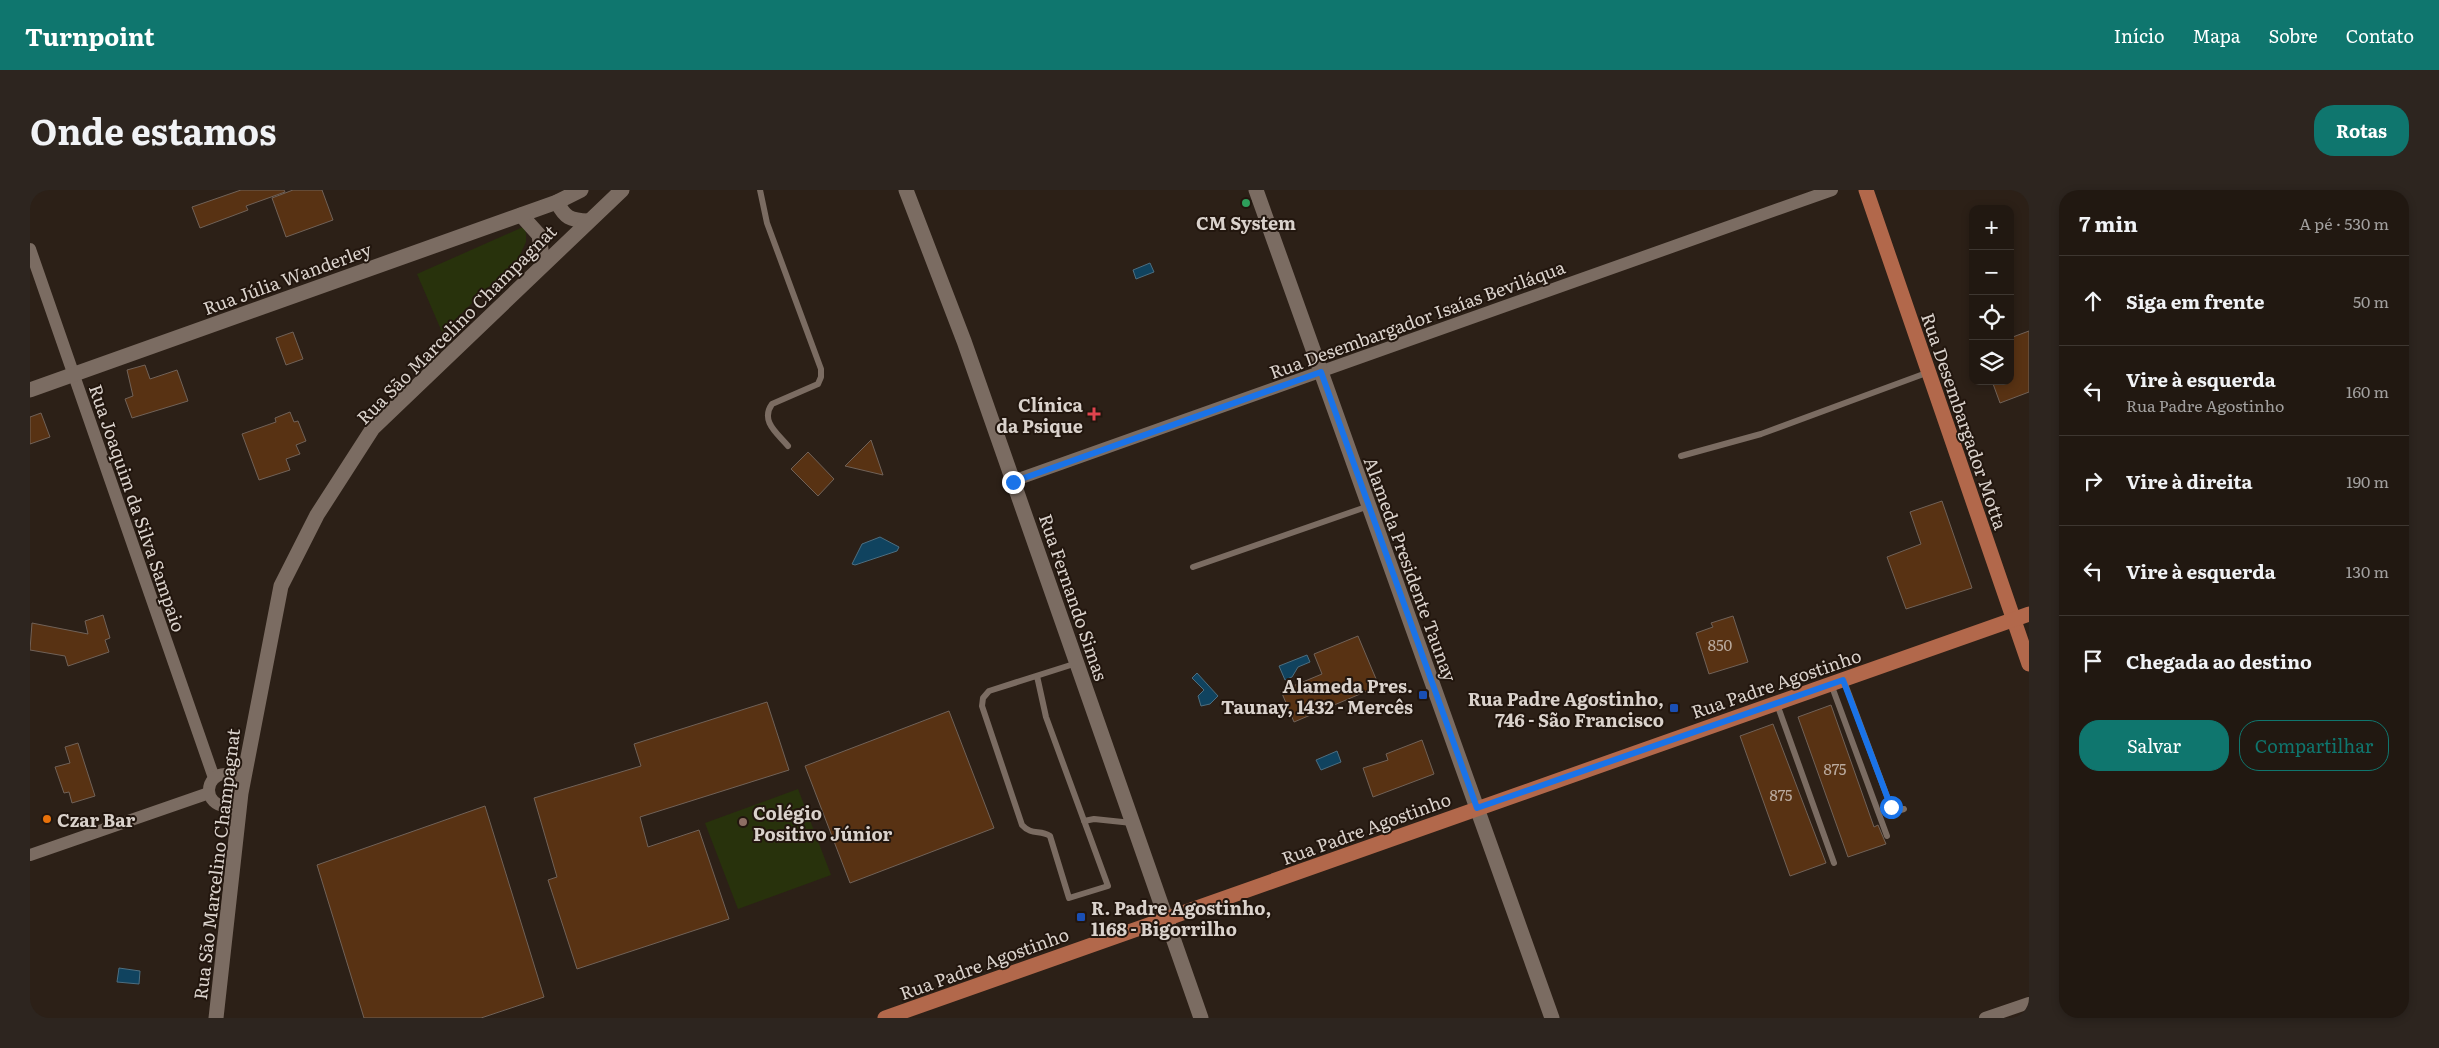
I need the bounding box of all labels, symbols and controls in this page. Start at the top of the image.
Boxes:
text: Turnpoint [25,18,155,53]
text: Início [2114,22,2164,49]
text: Mapa [2192,22,2240,49]
text: Sobre [2268,22,2318,49]
text: Contato [2346,22,2414,49]
text: Onde estamos [30,104,276,156]
button: Rotas [2314,105,2409,156]
marker: CM System [1240,197,1252,209]
map controls [1969,205,2014,385]
button: + [1969,205,2014,250]
text: 7 min [2079,207,2138,238]
place label: CM System [1196,209,1296,236]
text: A pé · 530 m [2299,211,2389,235]
street label: Rua São Marcelino Champagnat [350,217,563,430]
street label: Rua Júlia Wanderley [199,235,376,321]
button: − [1969,250,2014,295]
street label: Rua Desembargador Isaías Beviláqua [1265,253,1569,385]
icon: ahead [2079,287,2107,315]
text: Siga em frente [2126,287,2264,315]
text: 50 m [2353,289,2389,313]
button: locate [1969,295,2014,340]
street label: Rua Desembargador Motta [1915,309,2015,533]
button: layers [1969,340,2014,385]
text: Vire à esquerda [2126,365,2276,393]
icon: left [2079,377,2107,405]
text: 160 m [2346,379,2389,403]
street label: Rua Joaquim da Silva Sampaio [83,380,193,636]
place label: Clínica da Psique [996,391,1084,439]
text: Rua Padre Agostinho [2126,393,2284,417]
marker: Clínica da Psique [1087,407,1101,421]
street label: Alameda Presidente Taunay [1358,453,1464,686]
icon: right [2079,467,2107,495]
text: Vire à direita [2126,467,2253,495]
text: 190 m [2346,469,2389,493]
route end [1002,471,1025,494]
street label: Rua Fernando Simas [1033,510,1115,684]
icon: left [2079,557,2107,585]
text: Vire à esquerda [2126,557,2276,585]
text: 130 m [2346,559,2389,583]
house number: 850 [1708,633,1733,656]
street label: Rua Padre Agostinho [1687,641,1865,725]
icon: arrive [2079,647,2107,675]
text: Chegada ao destino [2126,647,2312,675]
place label: Alameda Pres. Taunay, 1432 - Mercês [1221,672,1413,720]
place label: Rua Padre Agostinho, 746 - São Francisco [1468,685,1664,733]
marker: Alameda Pres. Taunay, 1432 - Mercês [1417,689,1429,701]
marker: Rua Padre Agostinho, 746 - São Francisco [1668,702,1680,714]
button: Salvar [2079,720,2229,771]
button: Compartilhar [2239,720,2389,771]
street label: Rua São Marcelino Champagnat [186,726,246,1001]
house number: 875 [1824,757,1847,780]
house number: 875 [1770,783,1793,806]
street label: Rua Padre Agostinho [1278,785,1454,871]
route start [1880,796,1903,819]
place label: Colégio Positivo Júnior [753,799,893,847]
place label: Czar Bar [57,806,135,833]
marker: Czar Bar [41,813,53,825]
marker: Colégio Positivo Júnior [737,816,749,828]
place label: R. Padre Agostinho, 1168 - Bigorrilho [1091,894,1271,942]
marker: R. Padre Agostinho, 1168 - Bigorrilho [1075,911,1087,923]
street label: Rua Padre Agostinho [896,920,1072,1006]

